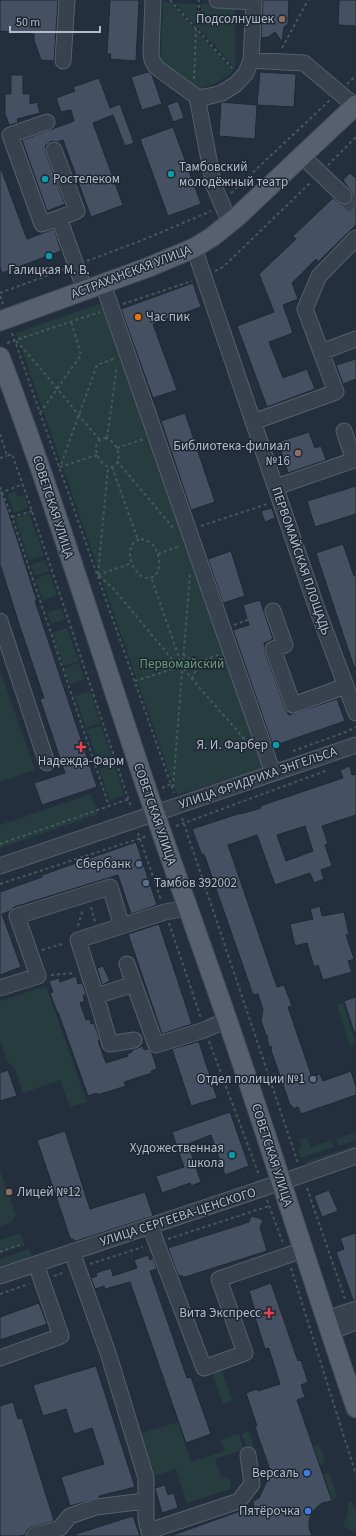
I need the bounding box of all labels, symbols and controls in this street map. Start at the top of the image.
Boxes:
scale bar [10,8,100,34]
place label: Подсолнушек [196,10,275,28]
text: 50 m [16,14,40,31]
marker: Подсолнушек [277,14,287,24]
place label: Тамбовский молодёжный театр [179,158,288,191]
marker: Тамбовский молодёжный театр [166,169,176,179]
place label: Ростелеком [53,170,120,188]
marker: Ростелеком [40,174,50,184]
street label: АСТРАХАНСКАЯ УЛИЦА [68,240,195,303]
marker: Галицкая М. В. [44,251,54,261]
place label: Галицкая М. В. [8,261,90,279]
place label: Час пик [146,308,190,326]
marker: Час пик [133,312,143,322]
place label: Библиотека-филиал №16 [173,437,290,470]
marker: Библиотека-филиал №16 [293,448,303,458]
street label: СОВЕТСКАЯ УЛИЦА [28,453,78,562]
street label: ПЕРВОМАЙСКАЯ ПЛОЩАДЬ [267,484,335,638]
park label: Первомайский [140,655,224,673]
place label: Я. И. Фарбер [196,736,268,754]
marker: Я. И. Фарбер [271,740,281,750]
marker: Надежда-Фарм [76,742,86,752]
street label: УЛИЦА ФРИДРИХА ЭНГЕЛЬСА [177,742,340,814]
place label: Надежда-Фарм [38,752,124,770]
street label: СОВЕТСКАЯ УЛИЦА [129,760,181,868]
place label: Сбербанк [76,855,132,873]
marker: Сбербанк [134,859,144,869]
place label: Тамбов 392002 [154,874,237,892]
marker: Тамбов 392002 [141,878,151,888]
place label: Отдел полиции №1 [197,1070,305,1088]
marker: Отдел полиции №1 [308,1074,318,1084]
street label: СОВЕТСКАЯ УЛИЦА [247,1101,297,1210]
place label: Художественная школа [130,1139,224,1172]
marker: Художественная школа [227,1150,237,1160]
place label: Лицей №12 [17,1183,81,1201]
street label: УЛИЦА СЕРГЕЕВА-ЦЕНСКОГО [98,1183,258,1251]
marker: Лицей №12 [4,1187,14,1197]
place label: Вита Экспресс [179,1304,261,1322]
marker: Вита Экспресс [264,1308,274,1318]
place label: Версаль [252,1464,299,1482]
marker: Версаль [302,1468,312,1478]
place label: Пятёрочка [239,1502,300,1520]
marker: Пятёрочка [303,1506,313,1516]

